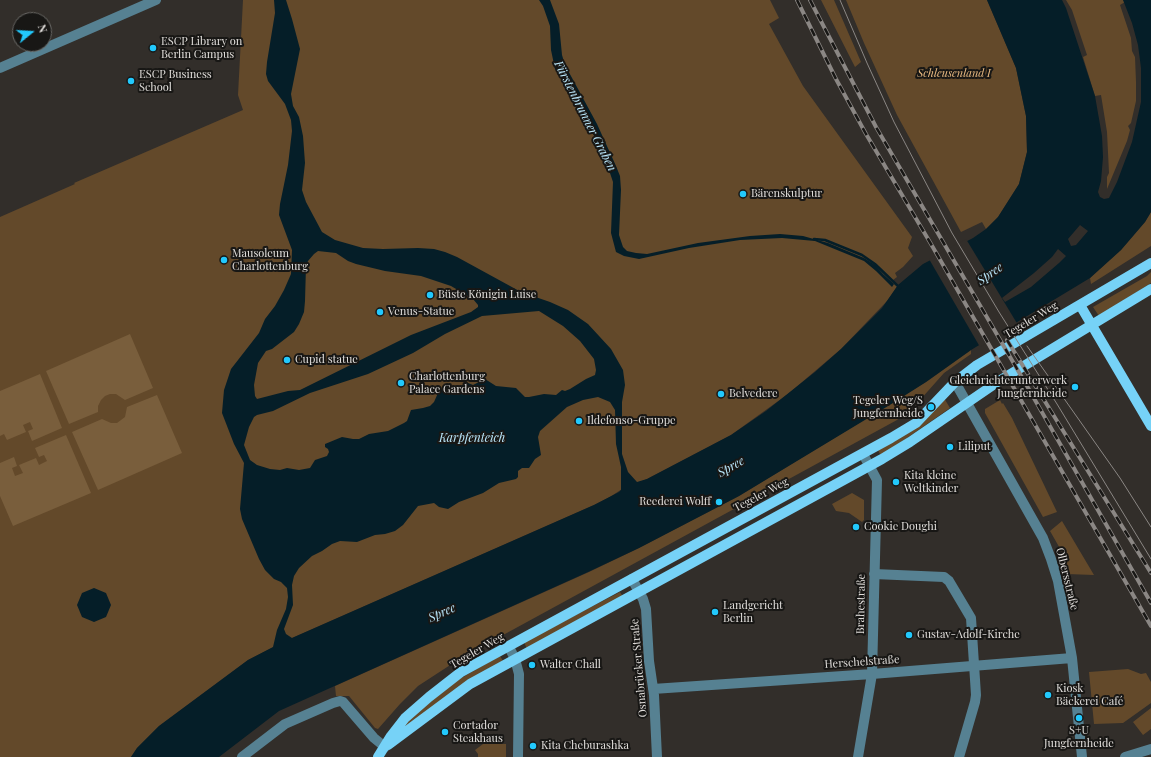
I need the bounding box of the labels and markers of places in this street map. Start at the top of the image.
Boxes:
place label: ESCP Library on Berlin Campus [161,35,242,61]
marker: ESCP Library on Berlin Campus [148,43,158,53]
place label: ESCP Business School [139,68,212,94]
marker: ESCP Business School [126,76,136,86]
place label: Bärenskulptur [751,187,822,201]
marker: Bärenskulptur [738,189,748,199]
place label: Mausoleum Charlottenburg [232,247,308,273]
marker: Mausoleum Charlottenburg [219,255,229,265]
place label: Büste Königin Luise [438,288,536,302]
marker: Büste Königin Luise [425,290,435,300]
place label: Venus-Statue [388,305,454,319]
marker: Venus-Statue [375,307,385,317]
place label: Cupid statue [295,353,358,367]
marker: Cupid statue [282,355,292,365]
place label: Charlottenburg Palace Gardens [409,370,485,396]
place label: Gleichrichterunterwerk Jungfernheide [949,374,1067,400]
marker: Charlottenburg Palace Gardens [396,378,406,388]
marker: Gleichrichterunterwerk Jungfernheide [1070,382,1080,392]
place label: Belvedere [729,387,778,401]
marker: Belvedere [716,389,726,399]
place label: Tegeler Weg/S Jungfernheide [853,394,923,420]
marker: Tegeler Weg/S Jungfernheide [926,402,936,412]
place label: Ildefonso-Gruppe [587,414,676,428]
marker: Ildefonso-Gruppe [574,416,584,426]
place label: Liliput [958,440,991,454]
marker: Liliput [945,442,955,452]
place label: Kita kleine Weltkinder [904,469,958,495]
marker: Kita kleine Weltkinder [891,477,901,487]
place label: Reederei Wolff [639,495,711,509]
marker: Reederei Wolff [714,497,724,507]
place label: Cookie Doughi [864,520,937,534]
marker: Cookie Doughi [851,522,861,532]
place label: Landgericht Berlin [723,599,783,625]
marker: Landgericht Berlin [710,607,720,617]
place label: Gustav-Adolf-Kirche [917,628,1020,642]
marker: Gustav-Adolf-Kirche [904,630,914,640]
place label: Walter Chall [540,658,601,672]
marker: Walter Chall [527,660,537,670]
place label: Kiosk Bäckerei Café [1056,682,1123,708]
marker: Kiosk Bäckerei Café [1043,690,1053,700]
marker: S+U Jungfernheide [1074,713,1084,723]
place label: Cortador Steakhaus [453,719,503,745]
place label: S+U Jungfernheide [1044,724,1114,750]
marker: Cortador Steakhaus [440,727,450,737]
place label: Kita Cheburashka [541,739,629,753]
marker: Kita Cheburashka [528,741,538,751]

